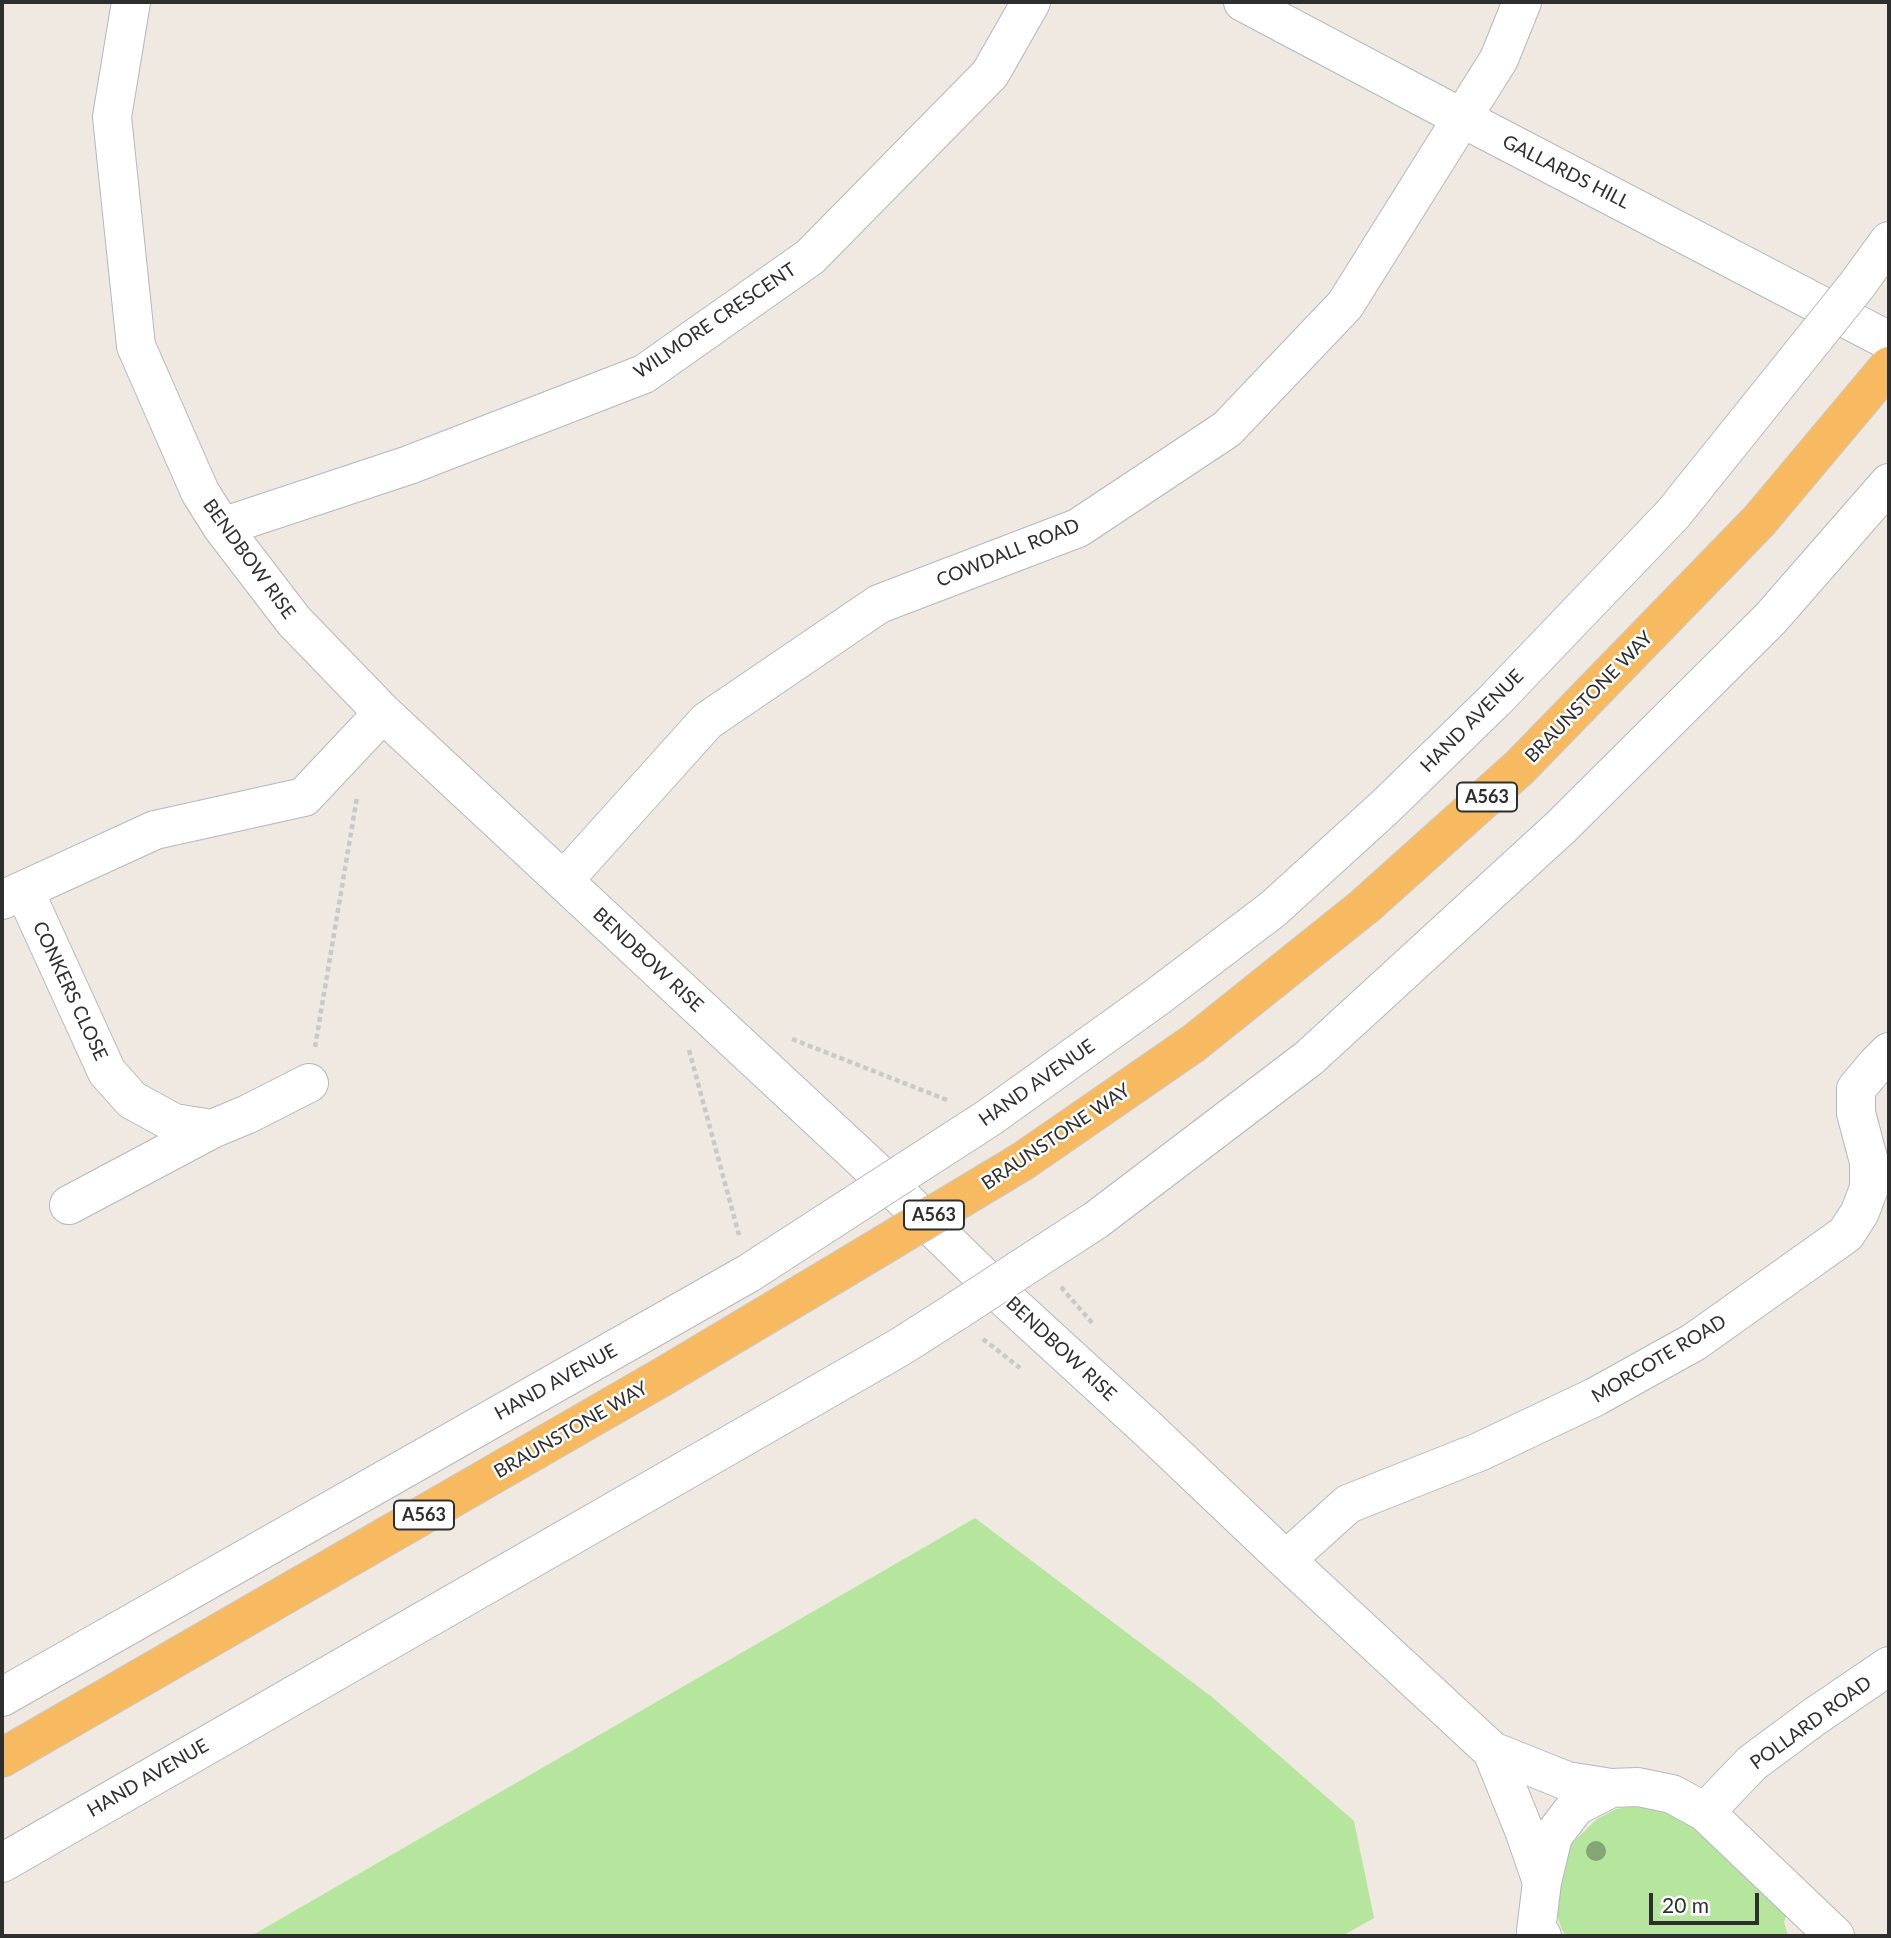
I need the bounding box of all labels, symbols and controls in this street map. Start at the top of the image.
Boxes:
street label: GALLARDS HILL [1499,130,1633,214]
street label: WILMORE CRESCENT [630,258,800,384]
street label: BENDBOW RISE [198,495,300,623]
street label: COWDALL ROAD [933,514,1083,592]
street label: BRAUNSTONE WAY [1520,627,1658,767]
street label: HAND AVENUE [1416,665,1528,777]
road number: A563 [1457,782,1517,812]
street label: BENDBOW RISE [588,903,708,1017]
street label: CONKERS CLOSE [28,918,112,1064]
street label: HAND AVENUE [975,1035,1099,1131]
street label: BRAUNSTONE WAY [978,1079,1134,1195]
road number: A563 [904,1200,964,1230]
street label: BENDBOW RISE [1001,1292,1121,1406]
street label: MORCOTE ROAD [1588,1310,1730,1408]
street label: HAND AVENUE [491,1339,621,1425]
street label: BRAUNSTONE WAY [490,1377,652,1483]
road number: A563 [394,1500,454,1530]
street label: POLLARD ROAD [1746,1671,1876,1775]
street label: HAND AVENUE [83,1734,213,1822]
scale bar [1653,1878,1763,1922]
text: 20 m [1662,1892,1709,1917]

